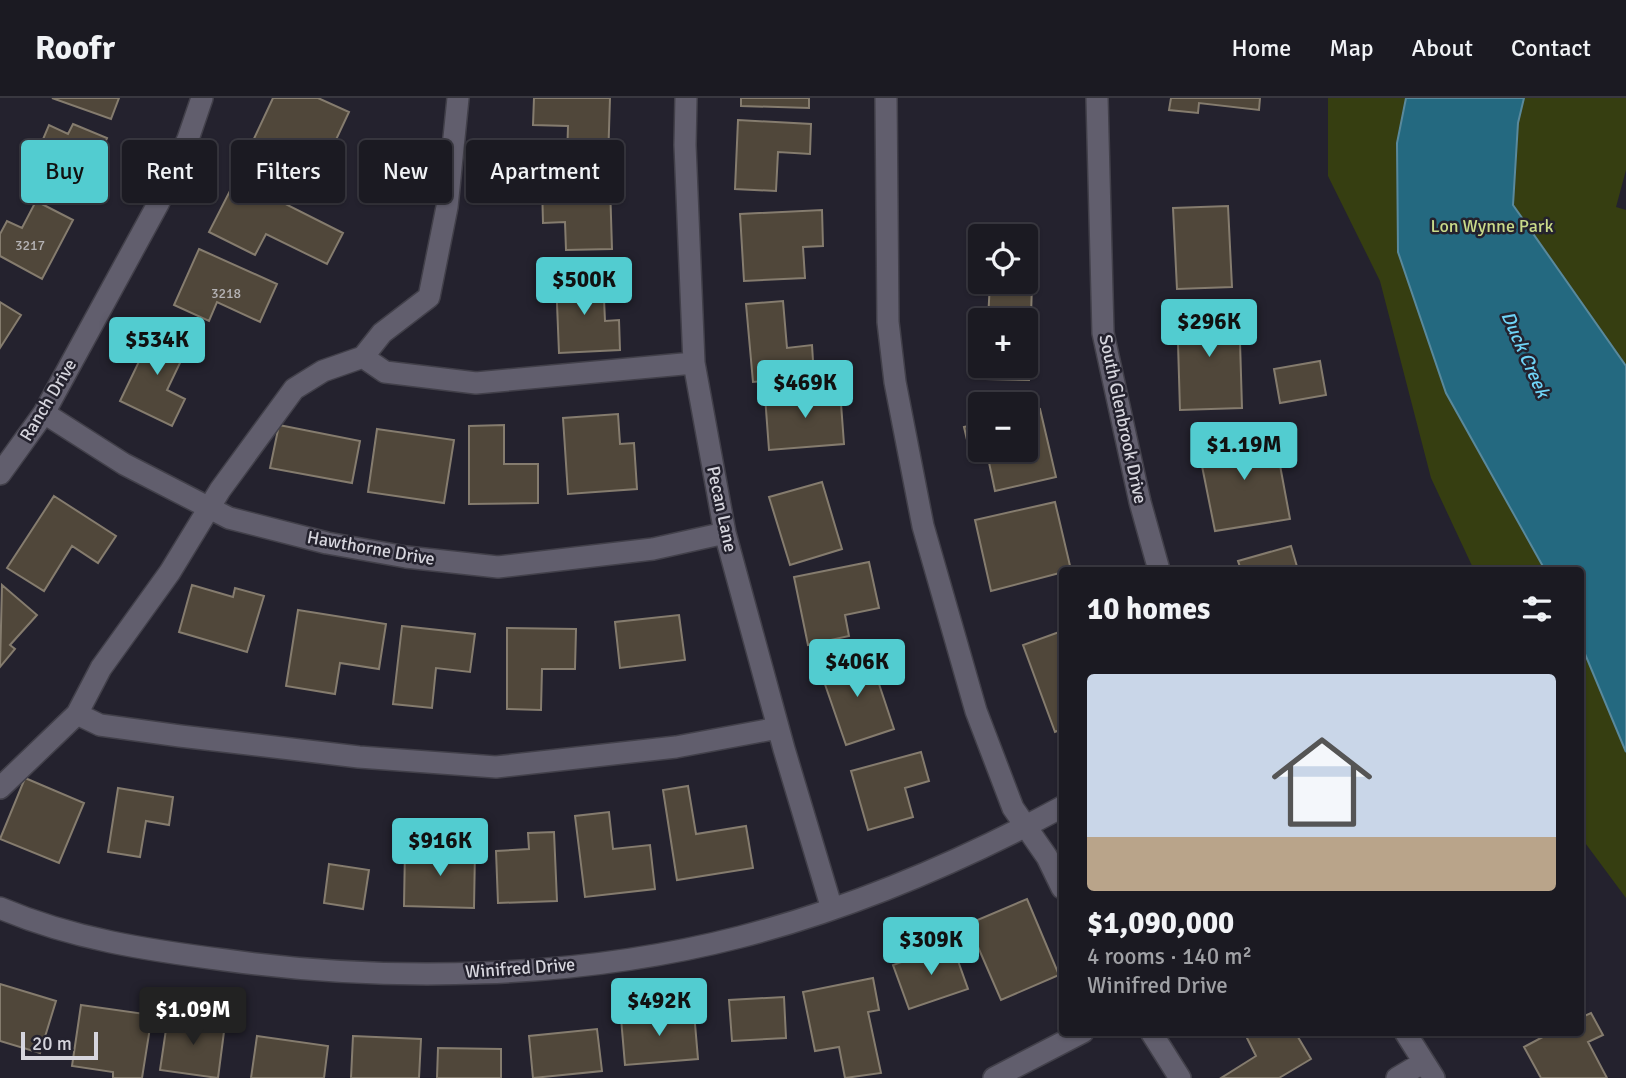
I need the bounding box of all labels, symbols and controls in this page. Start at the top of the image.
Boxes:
text: Roofr [35,28,115,69]
text: Home [1231,33,1291,63]
text: Map [1329,33,1374,63]
text: About [1412,33,1473,63]
text: Contact [1511,33,1591,63]
chip: Buy [21,140,108,203]
chip: Rent [122,140,217,203]
chip: Filters [231,140,345,203]
chip: New [359,140,452,203]
chip: Apartment [466,140,624,203]
park label: Lon Wynne Park [1431,215,1553,237]
map controls [968,224,1038,462]
button: locate [968,224,1038,294]
house number: 3217 [15,237,45,254]
pin: $500K [535,258,633,317]
text: $500K [552,265,616,294]
house number: 3218 [211,285,241,302]
pin: $296K [1160,300,1258,359]
text: $296K [1177,307,1241,336]
water label: Duck Creek [1495,307,1555,403]
button: + [968,308,1038,378]
pin: $534K [108,317,206,377]
text: $534K [125,325,189,354]
street label: South Glenbrook Drive [1094,332,1152,506]
street label: Ranch Drive [15,355,81,445]
pin: $469K [756,360,854,420]
text: $469K [773,368,837,397]
button: − [968,392,1038,462]
pin: $1.19M [1187,422,1301,482]
text: $1.19M [1206,430,1282,459]
street label: Pecan Lane [702,464,742,554]
street label: Hawthorne Drive [305,526,437,570]
icon: filters [1518,590,1556,628]
text: 10 homes [1087,591,1210,628]
pin: $406K [808,640,906,699]
text: $406K [825,647,889,676]
icon: home [1259,719,1385,845]
pin: $916K [391,818,489,878]
text: $916K [408,826,472,855]
text: $1,090,000 [1087,905,1234,942]
pin: $309K [882,918,980,977]
text: $309K [899,925,963,954]
text: 4 rooms · 140 m² [1087,942,1252,971]
street label: Winifred Drive [464,953,576,983]
text: Winifred Drive [1087,971,1228,1000]
pin: $492K [610,978,708,1038]
text: $492K [627,986,691,1015]
pin: $1.09M [136,988,250,1047]
text: $1.09M [155,995,231,1024]
scale bar [21,1029,98,1061]
text: 20 m [32,1032,72,1056]

